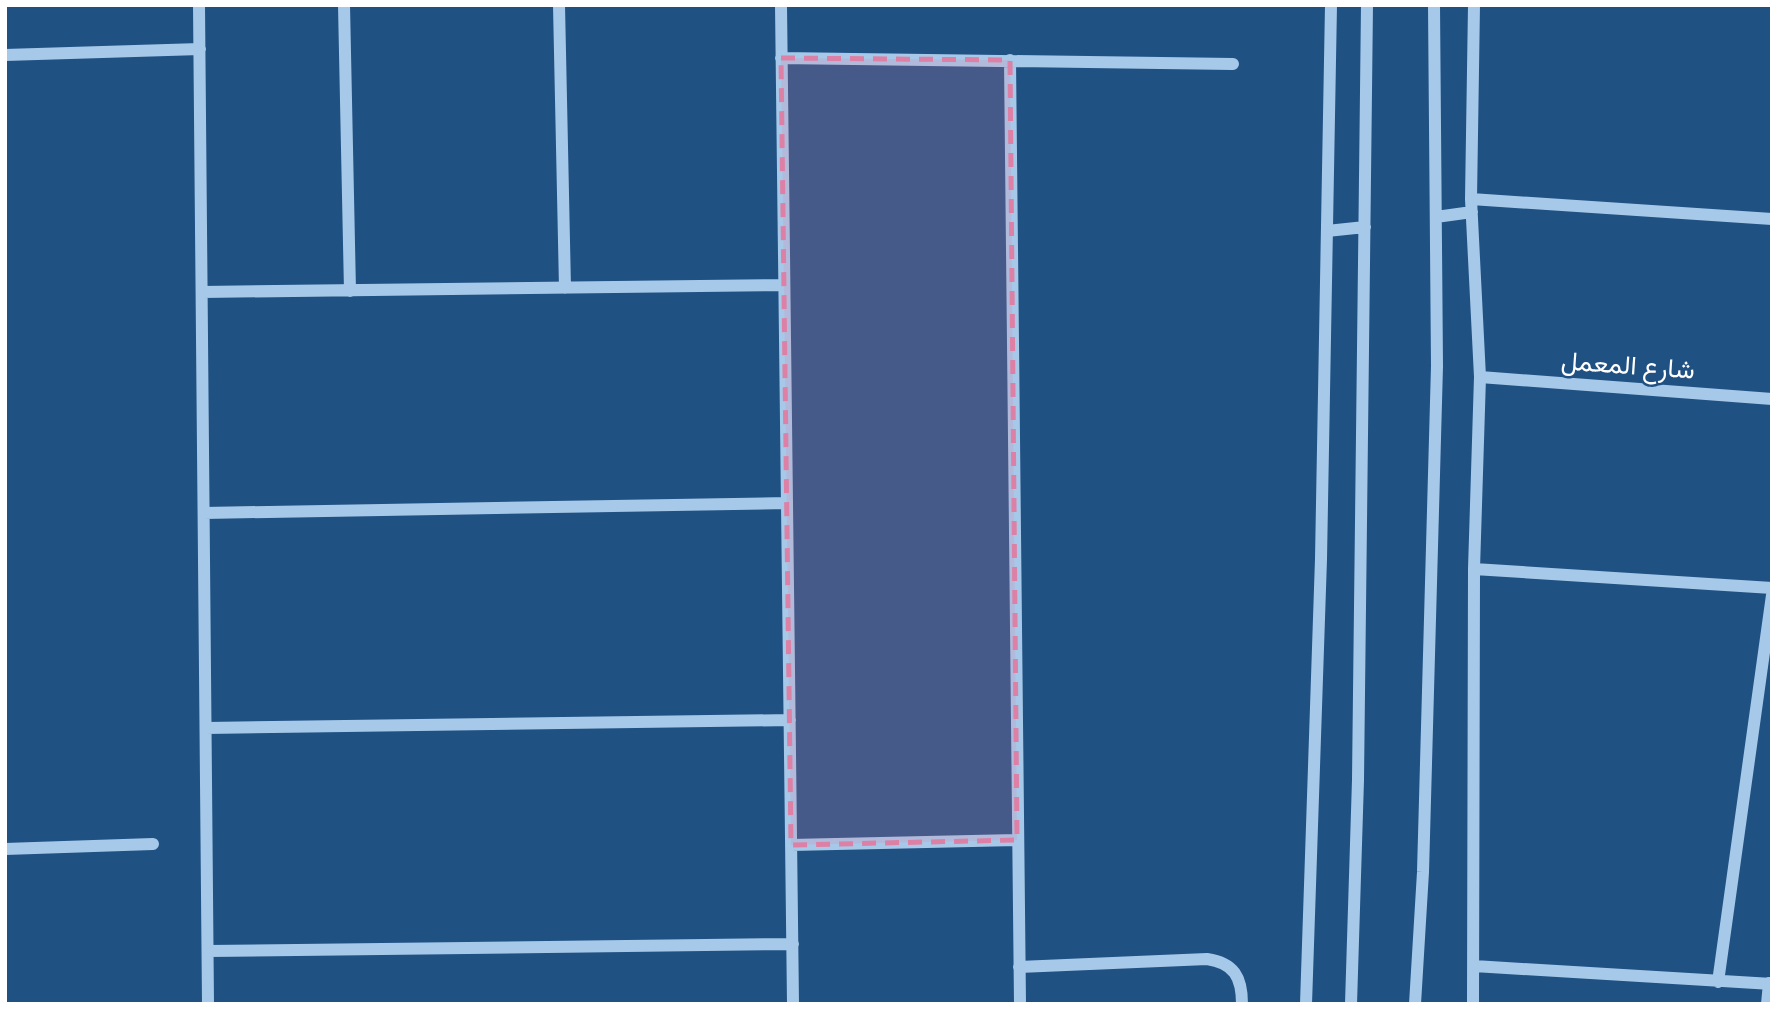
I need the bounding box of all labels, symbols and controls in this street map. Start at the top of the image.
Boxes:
street label: شارع المعمل [1560,345,1696,388]

